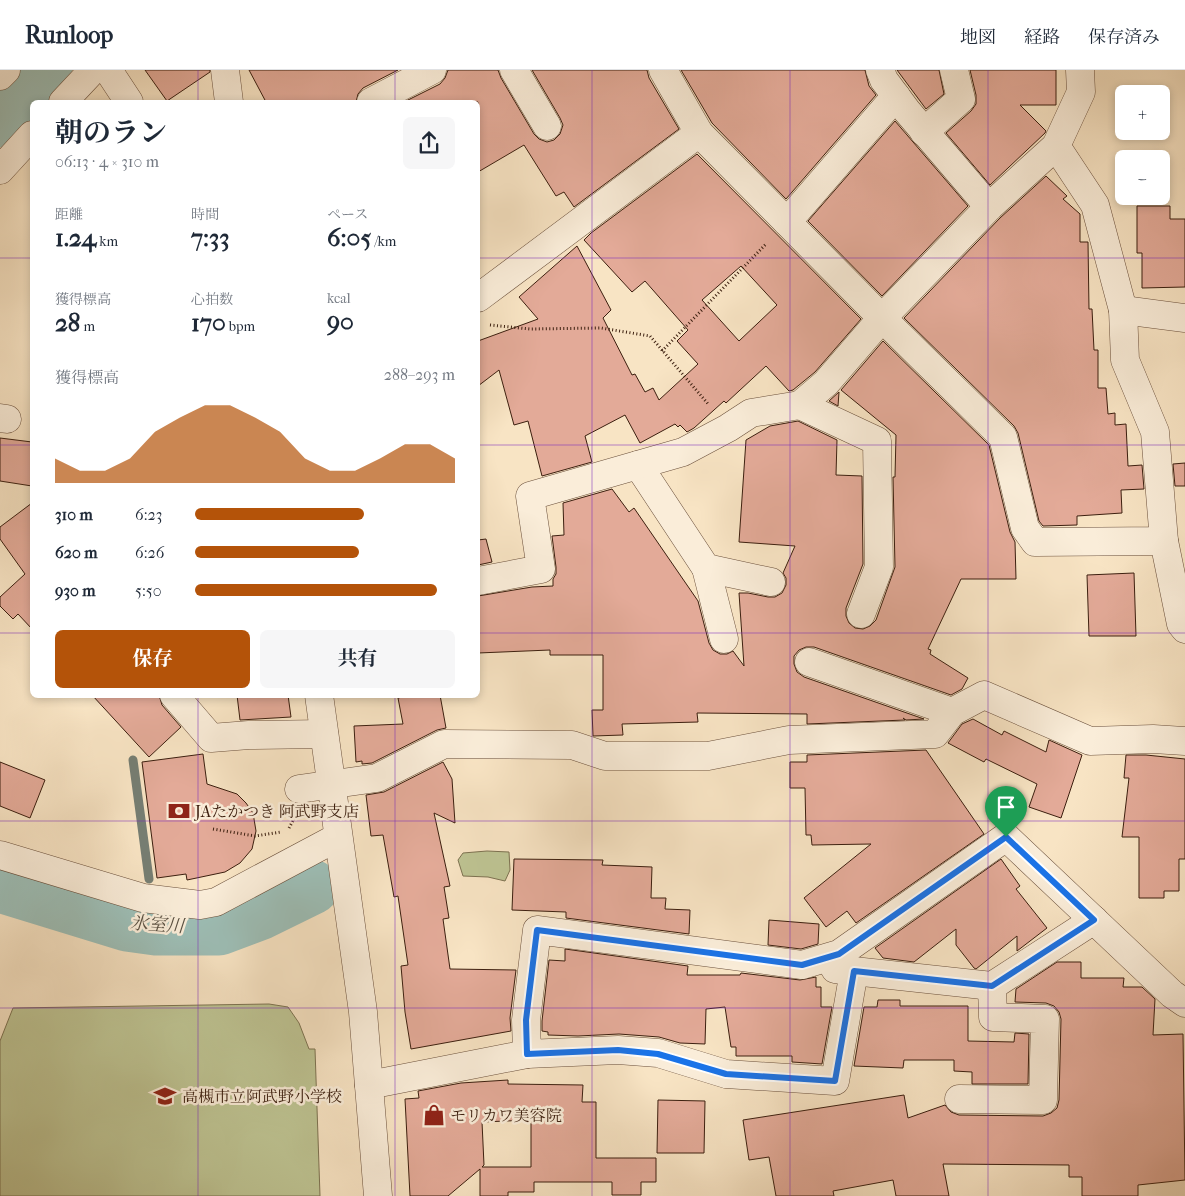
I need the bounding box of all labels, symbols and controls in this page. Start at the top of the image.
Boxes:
text: Runloop [25,21,113,49]
text: 地図 [960,27,996,48]
text: 経路 [1024,27,1060,48]
text: 保存済み [1088,27,1160,48]
map controls [1115,85,1170,205]
button: + [1115,85,1170,140]
text: 朝のラン [55,116,167,149]
button: share [403,117,455,169]
button: − [1115,150,1170,205]
text: 06:13 · 4 × 310 m [55,152,159,171]
text: 距離 [55,206,83,223]
text: 時間 [191,206,219,223]
text: ペース [327,206,368,223]
text: 1.24 [55,223,96,252]
text: 7:33 [191,223,230,252]
text: 6:05 [327,223,371,252]
text: km [96,233,118,250]
text: /km [371,233,396,250]
text: kcal [327,290,351,307]
text: 獲得標高 [55,291,111,308]
text: 心拍数 [191,291,233,308]
text: 90 [327,307,354,336]
text: 28 [55,308,80,337]
text: 170 [191,308,226,337]
text: m [80,318,95,335]
text: bpm [226,318,255,335]
text: 288–293 m [384,365,455,384]
text: 獲得標高 [55,368,119,387]
text: 310 m [55,505,93,524]
text: 6:23 [135,505,162,524]
text: 620 m [55,543,97,562]
text: 6:26 [135,543,164,562]
text: 930 m [55,581,96,600]
text: 5:50 [135,581,161,600]
button: 保存 [55,630,250,688]
button: 共有 [260,630,455,688]
pin [985,786,1027,837]
icon: arrive [992,793,1020,821]
bank icon: JAたかつき 阿武野支店 [166,798,192,824]
place label: JAたかつき 阿武野支店 [193,802,359,821]
water label: 氷室川 [129,913,187,937]
school or university icon: 高槻市立阿武野小学校 [152,1083,178,1109]
place label: 高槻市立阿武野小学校 [182,1087,342,1106]
shop icon: モリカワ美容院 [421,1102,447,1128]
place label: モリカワ美容院 [450,1106,562,1125]

